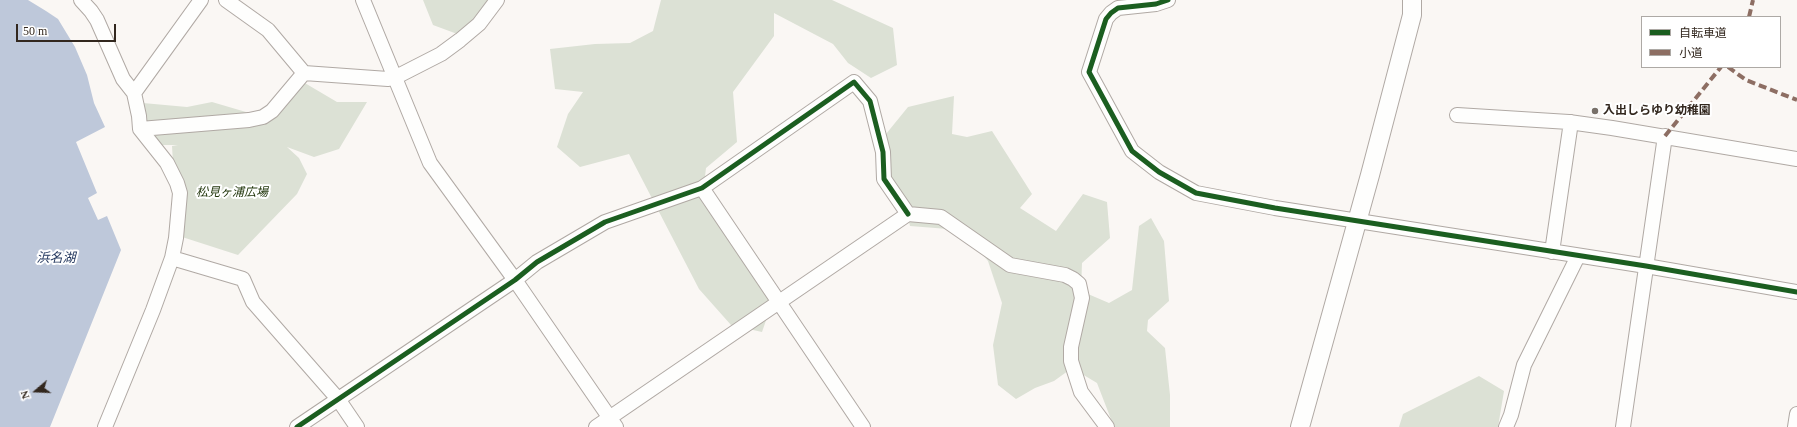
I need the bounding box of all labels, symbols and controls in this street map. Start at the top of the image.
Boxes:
scale bar [18,16,118,42]
legend [1641,16,1781,68]
text: 50 m [23,24,47,38]
text: 自転車道 [1679,26,1727,40]
text: 小道 [1679,46,1703,60]
place label: 入出しらゆり幼稚園 [1603,104,1711,118]
marker: 入出しらゆり幼稚園 [1590,106,1600,116]
park label: 松見ヶ浦広場 [196,186,268,200]
water label: 浜名湖 [37,251,75,267]
north arrow [16,371,56,411]
text: N [18,389,32,401]

